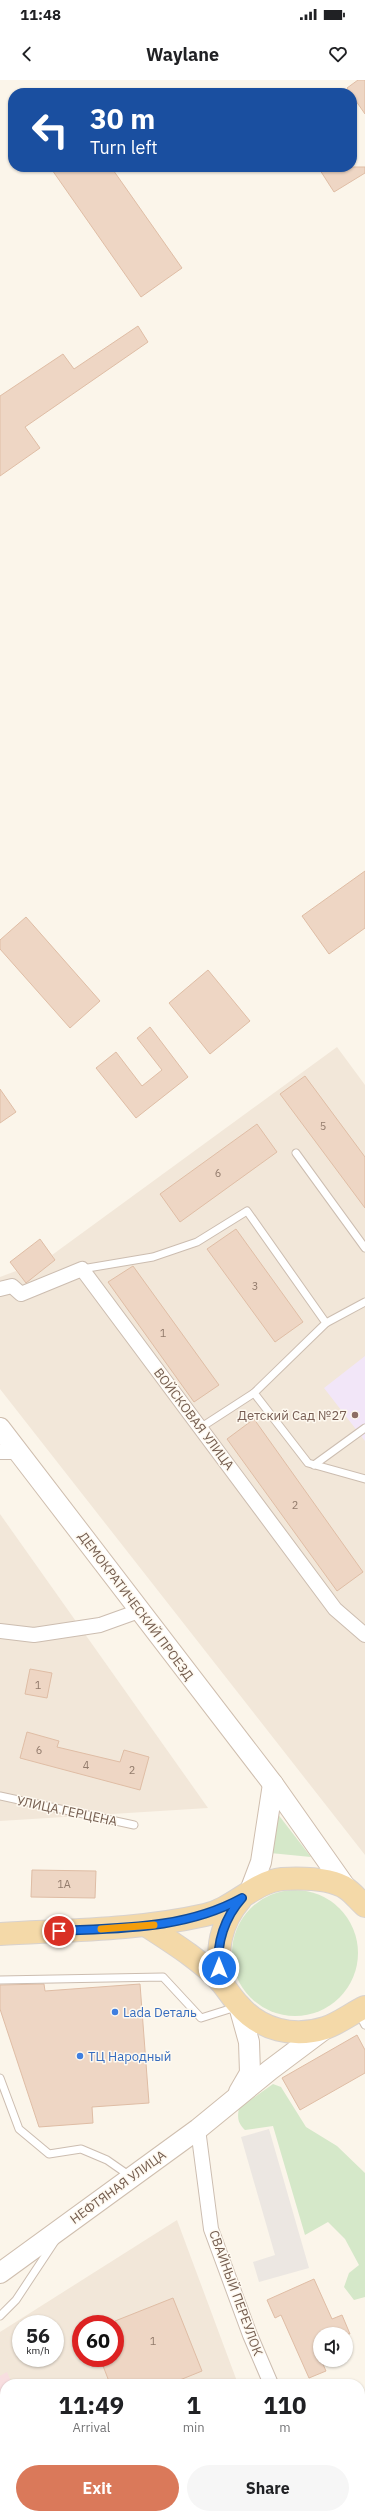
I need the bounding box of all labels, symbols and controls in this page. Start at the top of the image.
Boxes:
text: 11:48 [20,5,61,24]
icon: back [16,43,38,65]
text: Waylane [146,43,219,66]
icon: heart [327,43,349,65]
text: 30 m [90,100,155,137]
icon: left [24,104,76,156]
text: Turn left [90,136,158,159]
house number: 5 [320,1119,326,1133]
house number: 6 [215,1166,221,1180]
house number: 3 [252,1279,258,1293]
house number: 1 [160,1326,167,1340]
street label: ВОЙСКОВАЯ УЛИЦА [150,1365,238,1474]
place label: Детский Сад №27 [238,1407,347,1424]
marker: Детский Сад №27 [350,1410,360,1420]
house number: 2 [292,1498,298,1512]
street label: ДЕМОКРАТИЧЕСКИЙ ПРОЕЗД [75,1528,198,1684]
house number: 1 [35,1678,42,1692]
house number: 6 [36,1743,42,1757]
house number: 4 [83,1758,90,1772]
house number: 2 [129,1763,135,1777]
street label: УЛИЦА ГЕРЦЕНА [15,1792,120,1830]
house number: 1А [57,1877,71,1891]
pin [42,1914,76,1948]
icon: arrive [48,1920,70,1942]
position arrow [198,1947,240,1989]
place label: Lada Dеталь [123,2004,197,2021]
marker: Lada Dеталь [110,2007,120,2017]
place label: ТЦ Народный [88,2048,171,2065]
marker: ТЦ Народный [75,2051,85,2061]
street label: НЕФТЯНАЯ УЛИЦА [67,2146,170,2228]
street label: СВАЙНЫЙ ПЕРЕУЛОК [205,2228,267,2359]
speed limit sign: 60 [72,2315,124,2367]
text: 56 [26,2322,50,2349]
map controls [313,2327,353,2367]
button: sound [313,2327,353,2367]
house number: 1 [150,2334,157,2348]
text: km/h [26,2344,50,2357]
text: 11:49 [59,2389,124,2421]
text: 1 [186,2389,201,2421]
text: 110 [263,2389,306,2421]
text: Arrival [72,2419,110,2436]
text: min [183,2419,205,2436]
text: m [279,2419,290,2436]
button: Exit [16,2465,179,2511]
button: Share [187,2465,349,2511]

